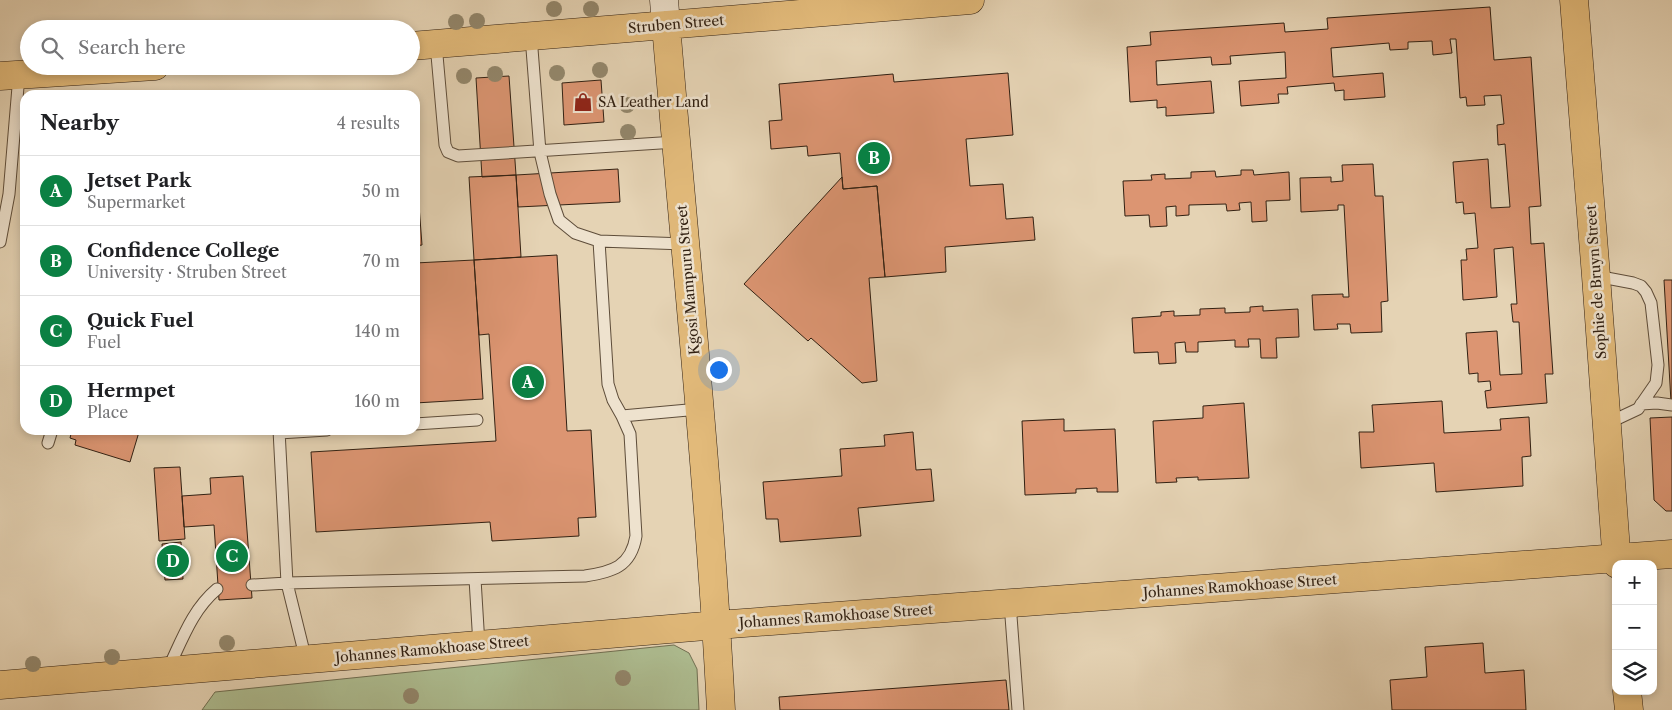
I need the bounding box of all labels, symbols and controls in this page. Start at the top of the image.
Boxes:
street label: Struben Street [627,11,725,37]
search box [20,20,420,75]
icon: search [38,34,66,62]
text: Search here [78,36,186,59]
shop icon: SA Leather Land [572,91,594,113]
place label: SA Leather Land [598,93,709,111]
text: Nearby [40,110,119,135]
text: 4 results [337,113,400,133]
pin: B [858,139,890,177]
text: Jetset Park [87,169,191,192]
text: A [50,181,62,201]
text: 50 m [362,181,400,201]
text: Supermarket [87,192,185,212]
street label: Kgosi Mampuru Street [672,204,704,356]
street label: Sophie de Bruyn Street [1582,204,1610,360]
text: Confidence College [87,239,279,262]
text: B [50,251,62,271]
text: 70 m [363,251,400,271]
text: University · Struben Street [87,262,287,282]
text: Quick Fuel [87,309,194,332]
text: C [50,321,62,341]
text: 140 m [355,321,400,341]
text: Fuel [87,332,121,352]
your location [706,357,732,383]
pin: A [512,363,544,401]
text: Hermpet [87,379,175,402]
text: D [49,391,63,411]
text: 160 m [355,391,400,411]
text: Place [87,402,128,422]
pin: C [216,537,248,575]
pin: D [157,542,189,580]
map controls [1612,560,1657,695]
button: + [1612,560,1657,605]
street label: Johannes Ramokhoase Street [1141,570,1337,602]
street label: Johannes Ramokhoase Street [737,600,933,632]
button: − [1612,605,1657,650]
street label: Johannes Ramokhoase Street [333,632,530,667]
button: layers [1612,650,1657,695]

